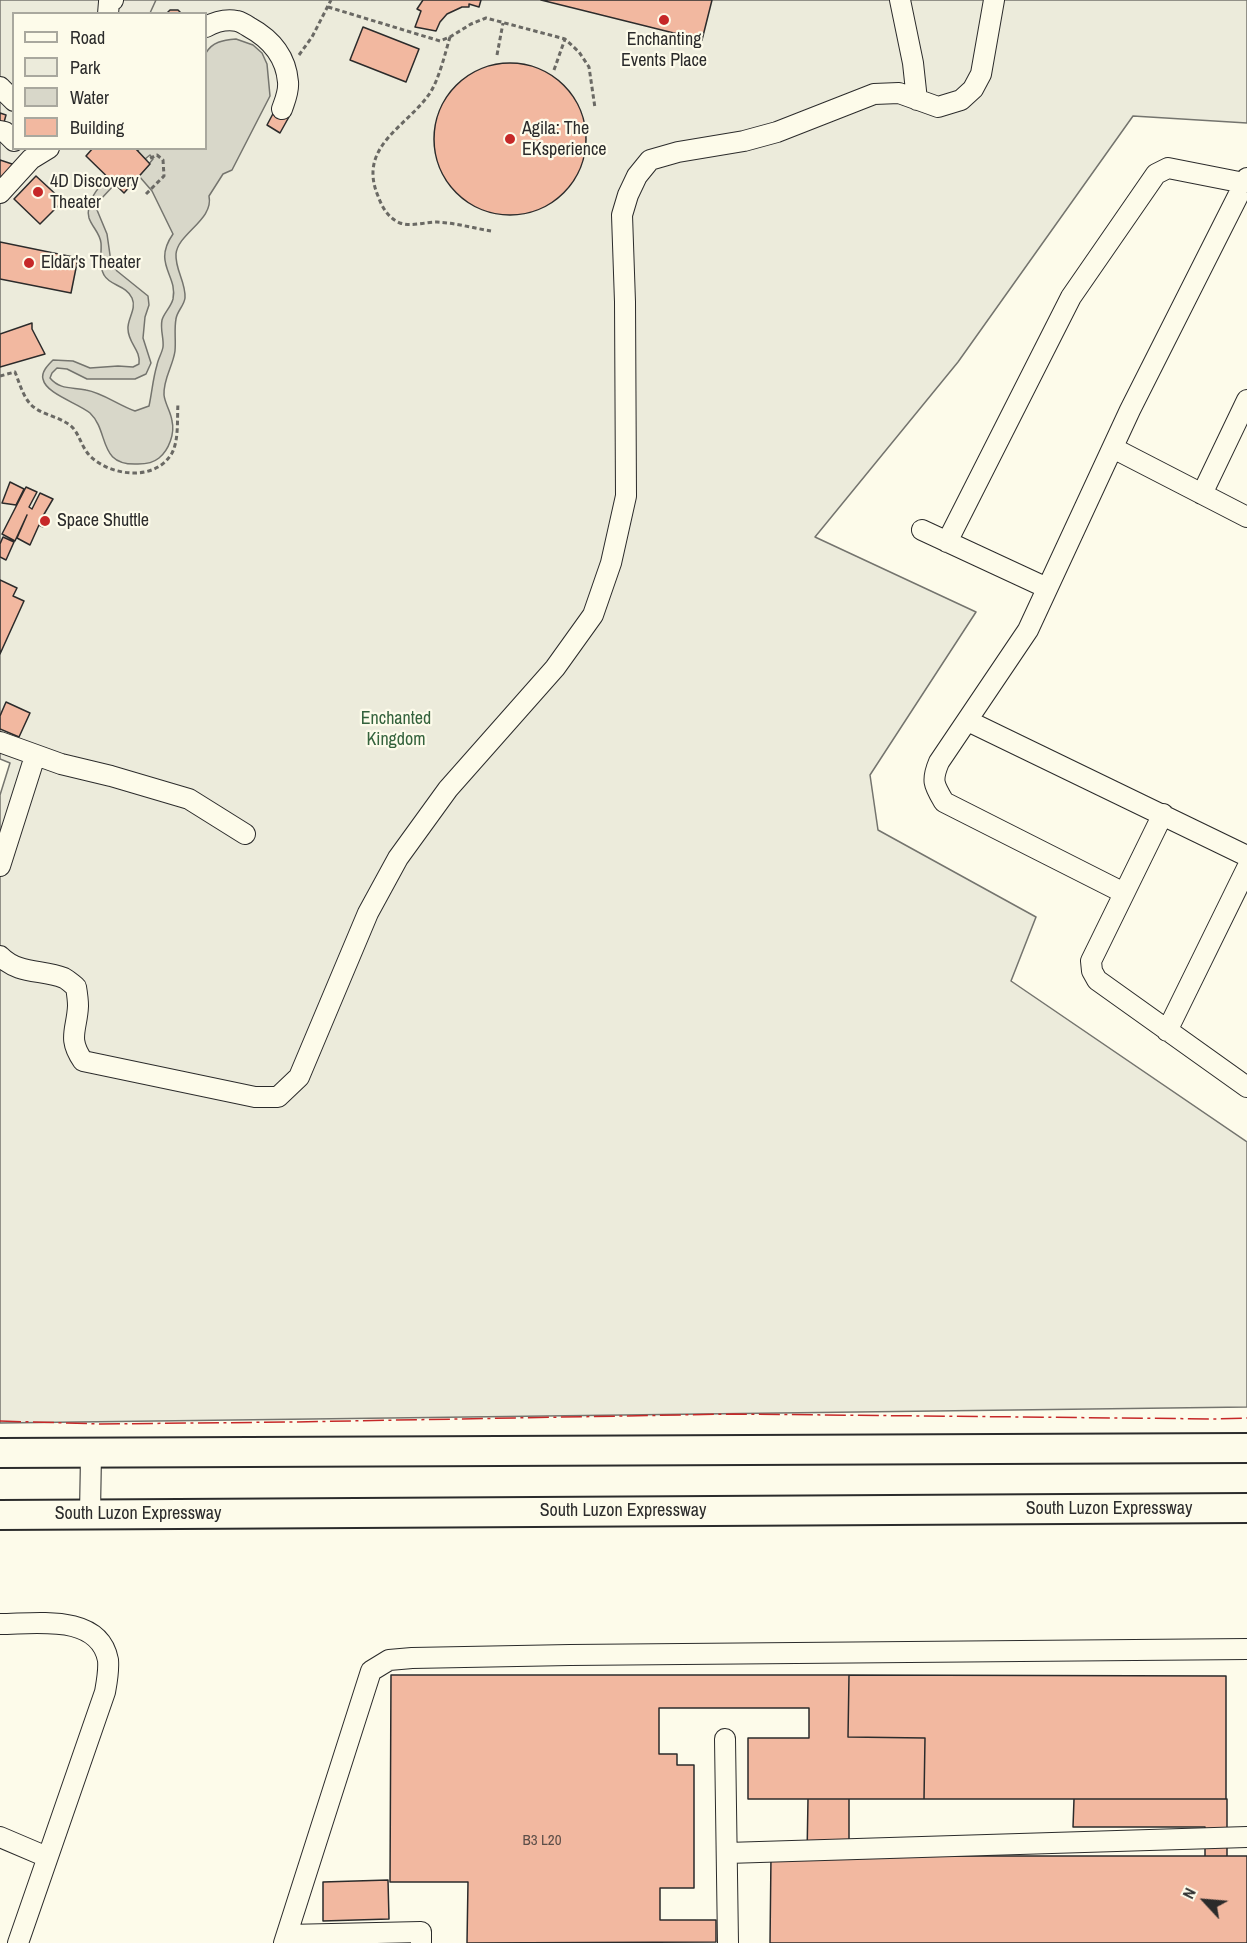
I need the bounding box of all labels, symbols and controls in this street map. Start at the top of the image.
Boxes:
legend [12,12,207,150]
marker: Enchanting Events Place [657,13,671,27]
text: Road [70,25,105,50]
place label: Enchanting Events Place [621,29,707,72]
text: Park [70,55,100,80]
text: Water [70,85,109,110]
text: Building [70,115,124,140]
place label: Agila: The EKsperience [522,118,607,160]
marker: Agila: The EKsperience [503,132,517,146]
place label: 4D Discovery Theater [50,171,139,213]
marker: 4D Discovery Theater [31,185,45,199]
place label: Eldar's Theater [41,252,141,274]
marker: Eldar's Theater [22,256,36,270]
place label: Space Shuttle [57,510,149,532]
marker: Space Shuttle [38,514,52,528]
park label: Enchanted Kingdom [361,708,431,750]
street label: South Luzon Expressway [1026,1498,1192,1520]
street label: South Luzon Expressway [540,1500,706,1522]
street label: South Luzon Expressway [55,1503,221,1525]
house number: B3 L20 [523,1832,561,1850]
north arrow [1175,1871,1235,1931]
text: N [1177,1884,1201,1902]

